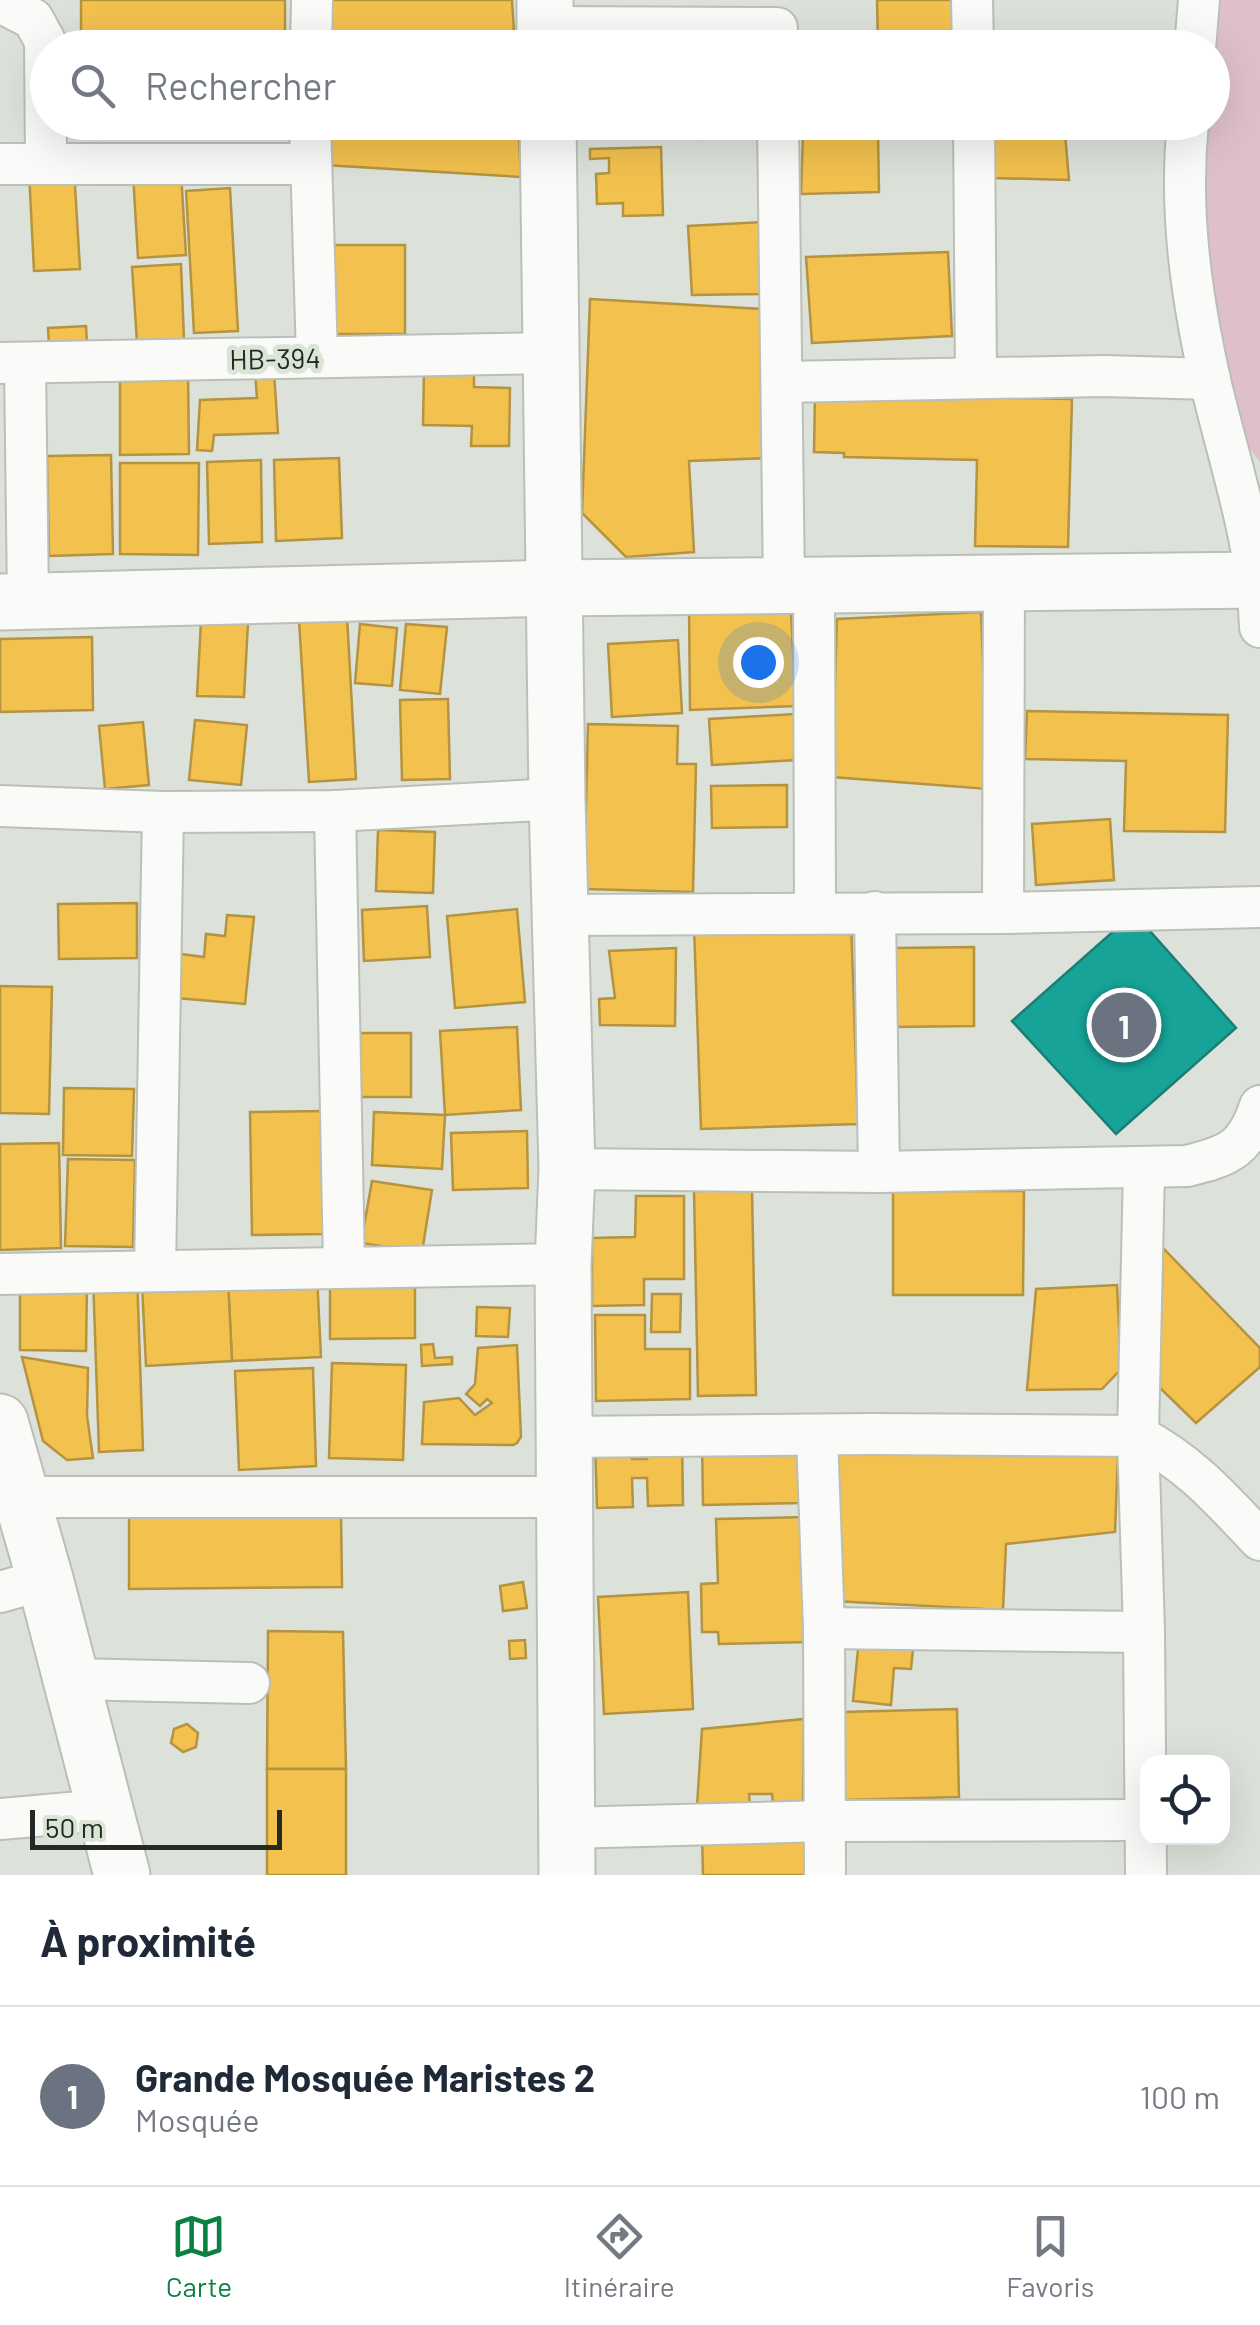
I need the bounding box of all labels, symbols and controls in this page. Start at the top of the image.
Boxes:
search box [30,30,1230,140]
icon: search [65,58,120,113]
text: Rechercher [145,62,336,108]
street label: HB-394 [229,340,321,376]
your location [733,637,784,688]
pin: 1 [1092,988,1156,1062]
map controls [1140,1755,1230,1845]
button: locate [1140,1755,1230,1845]
scale bar [30,1805,282,1850]
text: 50 m [45,1810,104,1844]
text: À proximité [40,1915,256,1965]
text: Grande Mosquée Maristes 2 [135,2054,595,2100]
text: 1 [67,2077,78,2115]
text: 100 m [1140,2077,1220,2115]
text: Mosquée [135,2100,260,2138]
tab: Carte [166,2209,232,2303]
tab: Itinéraire [564,2209,675,2303]
tab: Favoris [1006,2209,1094,2303]

